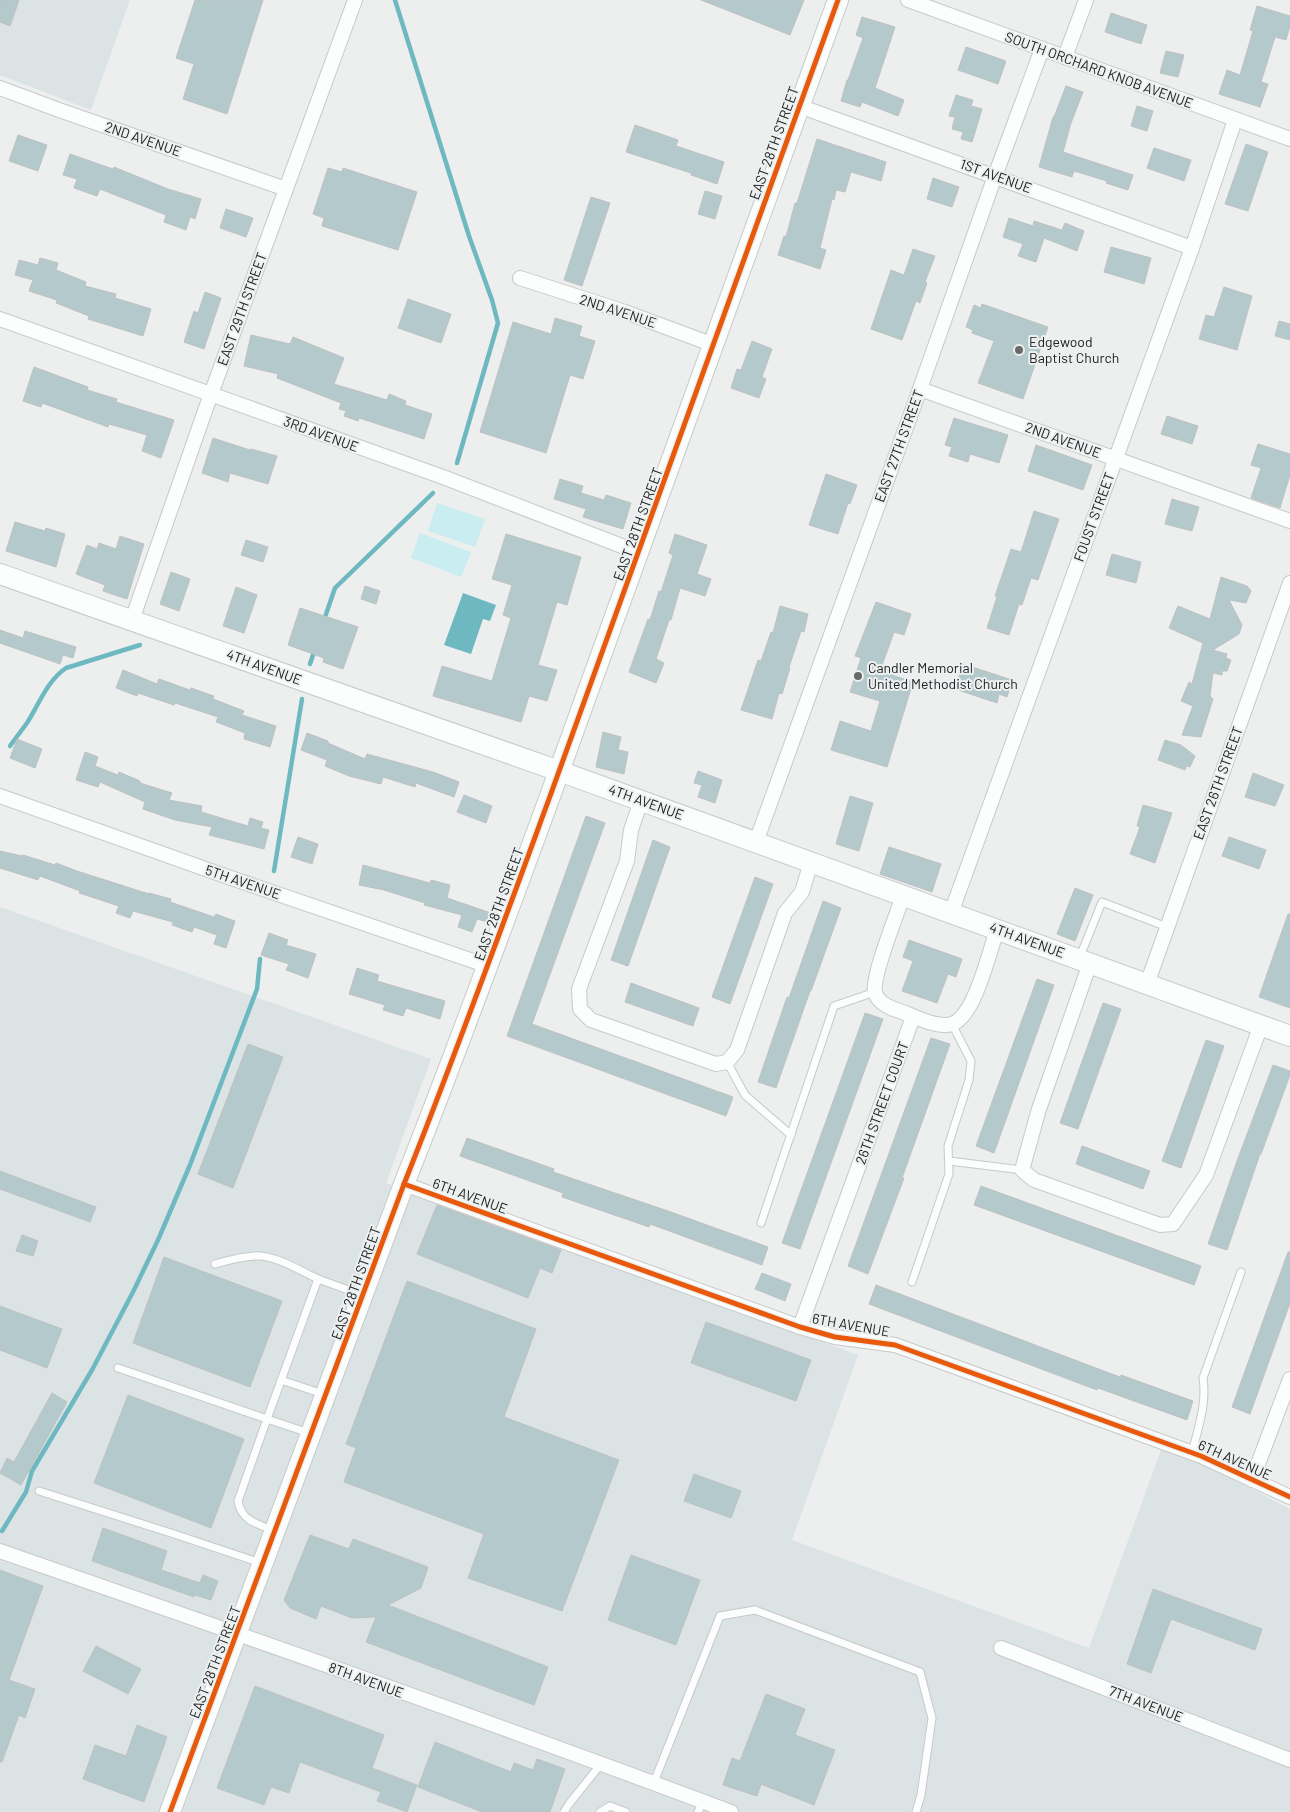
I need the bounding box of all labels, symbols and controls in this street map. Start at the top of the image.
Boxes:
street label: SOUTH ORCHARD KNOB AVENUE [1003,27,1196,112]
street label: EAST 28TH STREET [745,84,802,202]
street label: 2ND AVENUE [103,118,184,160]
street label: 1ST AVENUE [958,155,1034,196]
street label: EAST 29TH STREET [213,250,270,368]
street label: 2ND AVENUE [578,290,659,331]
place label: Edgewood Baptist Church [1029,333,1119,366]
marker: Edgewood Baptist Church [1013,344,1025,356]
street label: EAST 27TH STREET [870,387,927,504]
street label: 3RD AVENUE [281,412,361,455]
street label: 2ND AVENUE [1023,418,1103,461]
street label: EAST 28TH STREET [609,465,666,583]
street label: FOUST STREET [1070,470,1118,564]
street label: 4TH AVENUE [224,645,304,688]
place label: Candler Memorial United Methodist Church [868,659,1018,692]
marker: Candler Memorial United Methodist Church [852,670,864,682]
street label: EAST 26TH STREET [1189,724,1246,842]
street label: 4TH AVENUE [606,780,686,823]
street label: EAST 28TH STREET [470,845,527,963]
street label: 5TH AVENUE [203,861,283,902]
street label: 4TH AVENUE [987,918,1067,961]
street label: 26TH STREET COURT [851,1039,912,1167]
street label: 6TH AVENUE [430,1174,510,1217]
street label: EAST 28TH STREET [327,1224,384,1342]
street label: 6TH AVENUE [811,1309,891,1340]
street label: 6TH AVENUE [1196,1436,1275,1483]
street label: EAST 28TH STREET [185,1603,244,1720]
street label: 8TH AVENUE [326,1658,406,1701]
street label: 7TH AVENUE [1107,1682,1186,1725]

